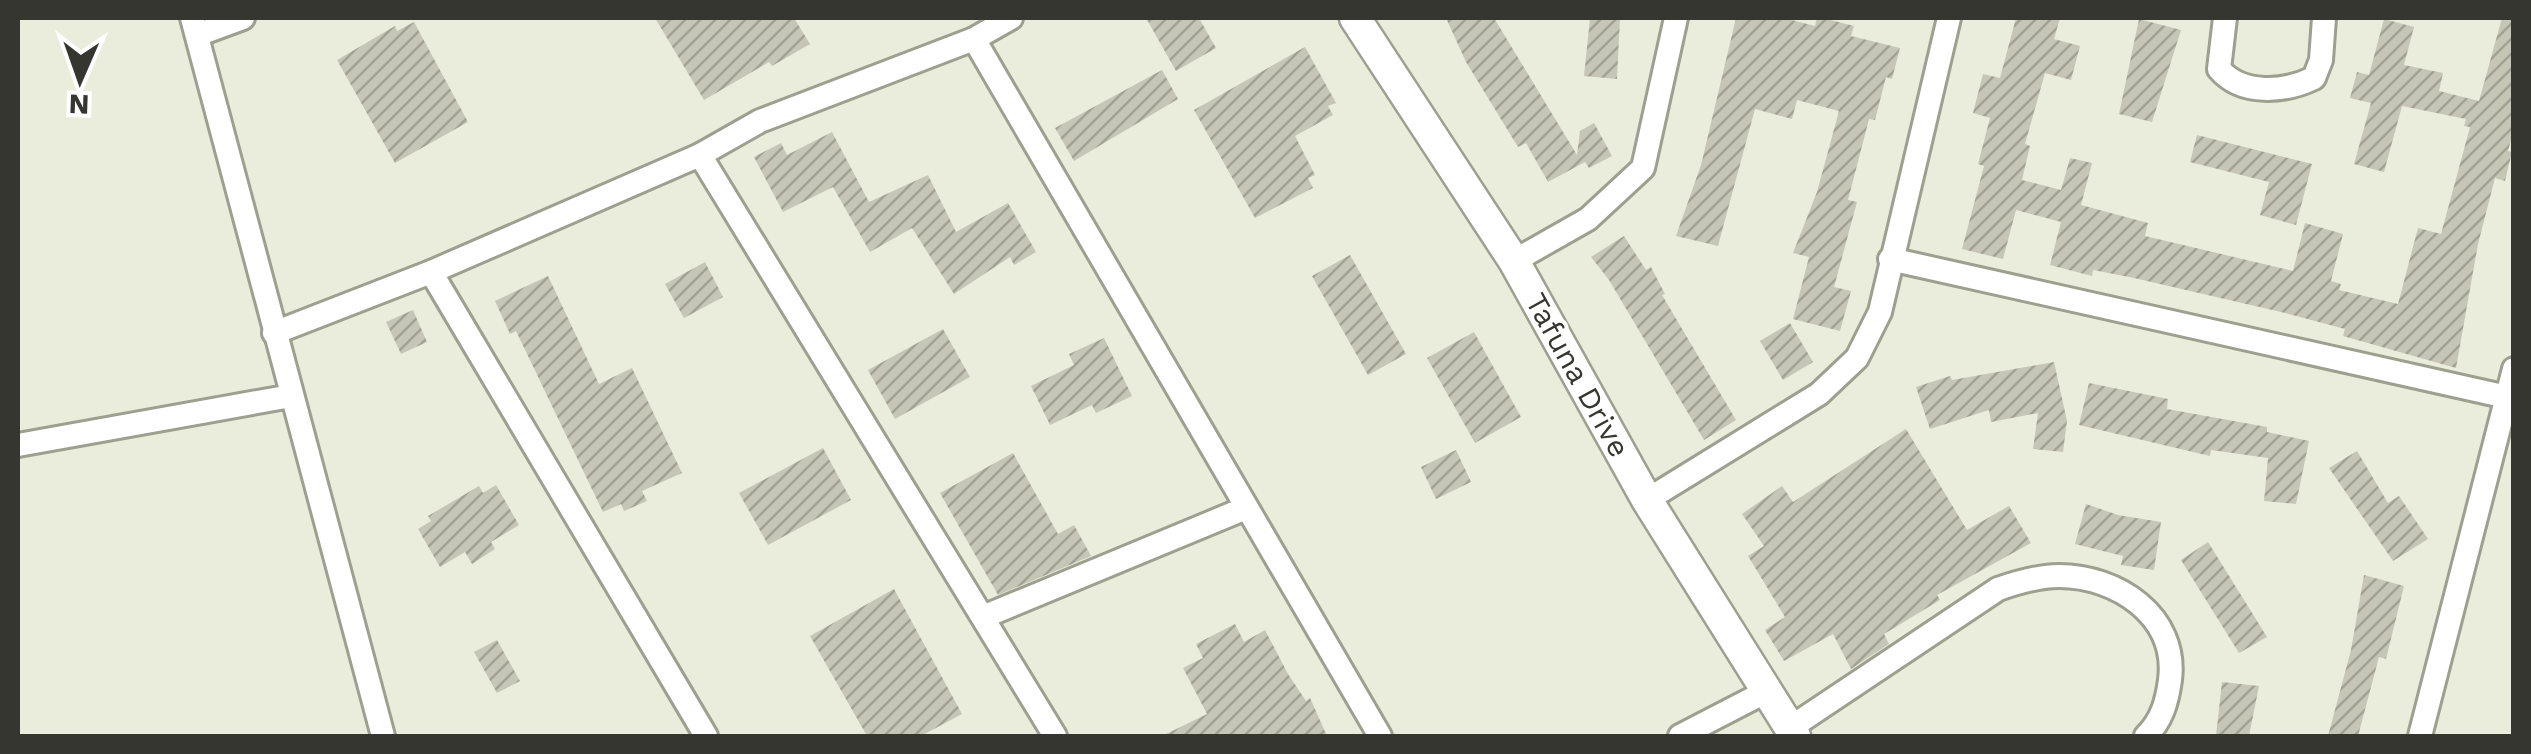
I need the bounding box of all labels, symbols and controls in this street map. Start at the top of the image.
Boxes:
north arrow [30,30,130,130]
text: N [68,88,90,121]
street label: Tafuna Drive [1519,287,1637,463]

